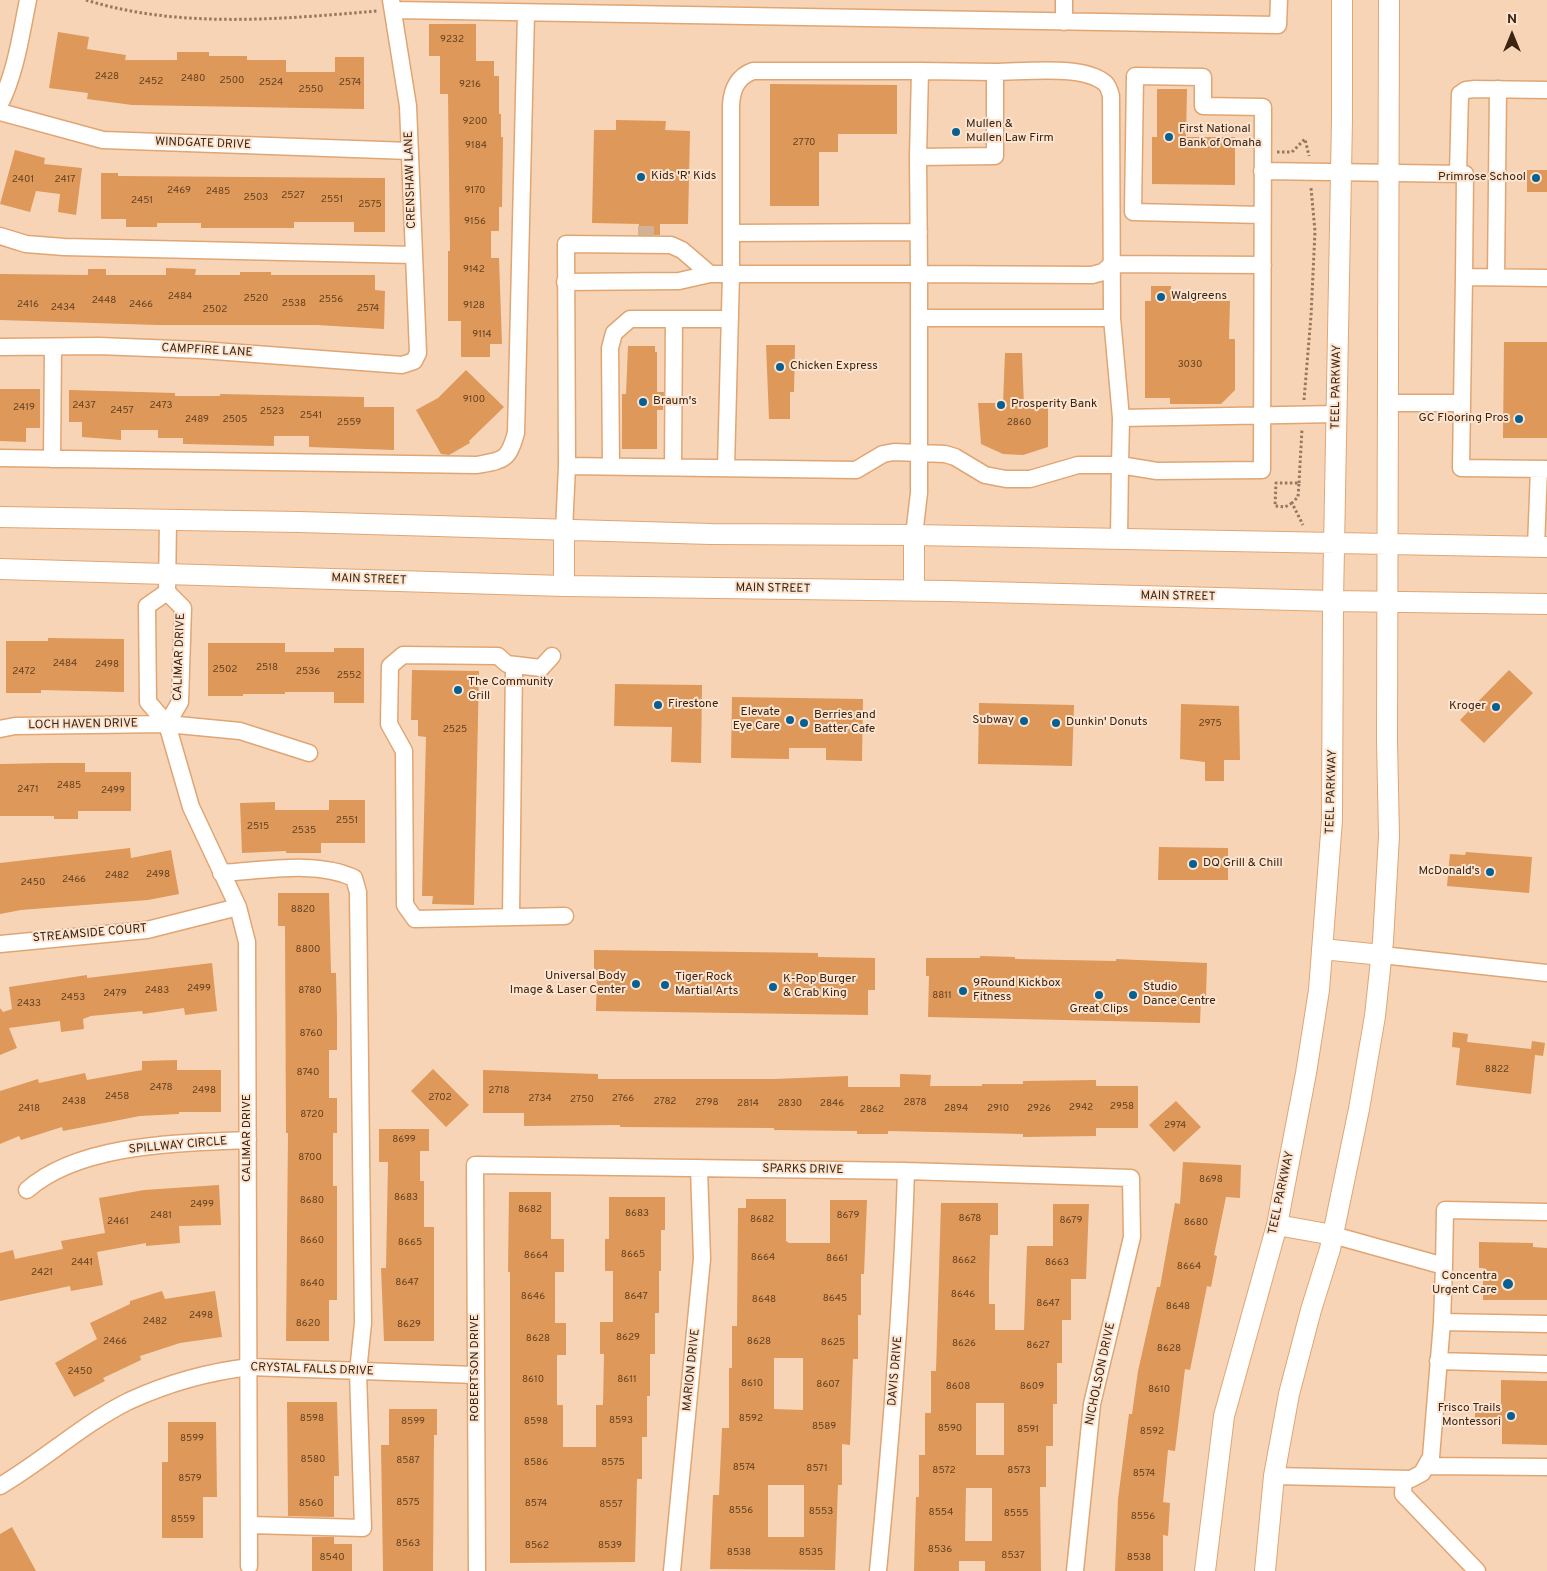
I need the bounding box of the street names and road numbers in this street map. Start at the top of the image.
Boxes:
street label: CRENSHAW LANE [402,131,420,229]
street label: WINDGATE DRIVE [155,135,251,153]
street label: CAMPFIRE LANE [161,341,253,361]
street label: TEEL PARKWAY [1329,344,1345,430]
street label: MAIN STREET [331,571,407,589]
street label: MAIN STREET [735,581,811,597]
street label: MAIN STREET [1140,589,1216,605]
street label: CALIMAR DRIVE [171,613,189,701]
street label: LOCH HAVEN DRIVE [28,717,138,733]
street label: TEEL PARKWAY [1323,749,1341,835]
street label: STREAMSIDE COURT [32,922,148,946]
street label: CALIMAR DRIVE [241,1094,255,1182]
street label: SPILLWAY CIRCLE [128,1135,228,1157]
street label: TEEL PARKWAY [1266,1150,1298,1236]
street label: SPARKS DRIVE [762,1162,844,1178]
street label: ROBERTSON DRIVE [469,1314,483,1422]
street label: NICHOLSON DRIVE [1083,1321,1119,1427]
street label: MARION DRIVE [681,1328,703,1412]
street label: DAVIS DRIVE [886,1335,906,1407]
street label: CRYSTAL FALLS DRIVE [250,1361,374,1379]

